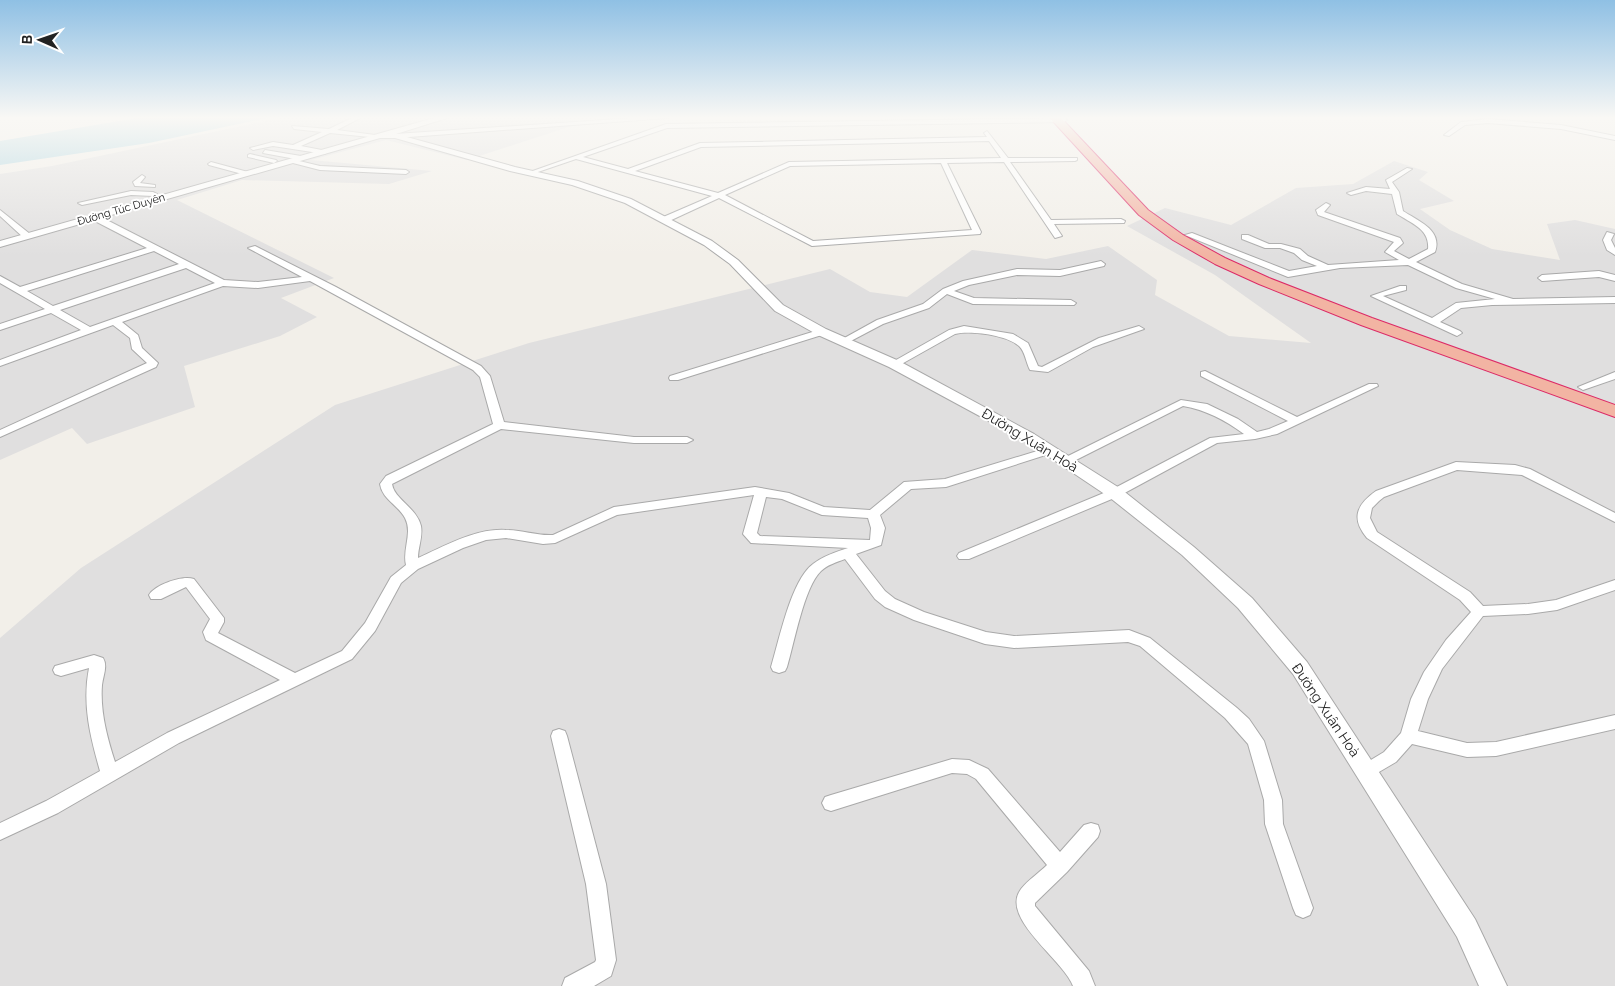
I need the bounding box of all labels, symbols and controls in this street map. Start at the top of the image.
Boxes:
north arrow [15,15,65,65]
text: B [19,34,35,45]
street label: Đường Túc Duyên [76,191,167,228]
street label: Đường Xuân Hoà [979,405,1081,475]
street label: Đường Xuân Hoà [1289,660,1363,760]

